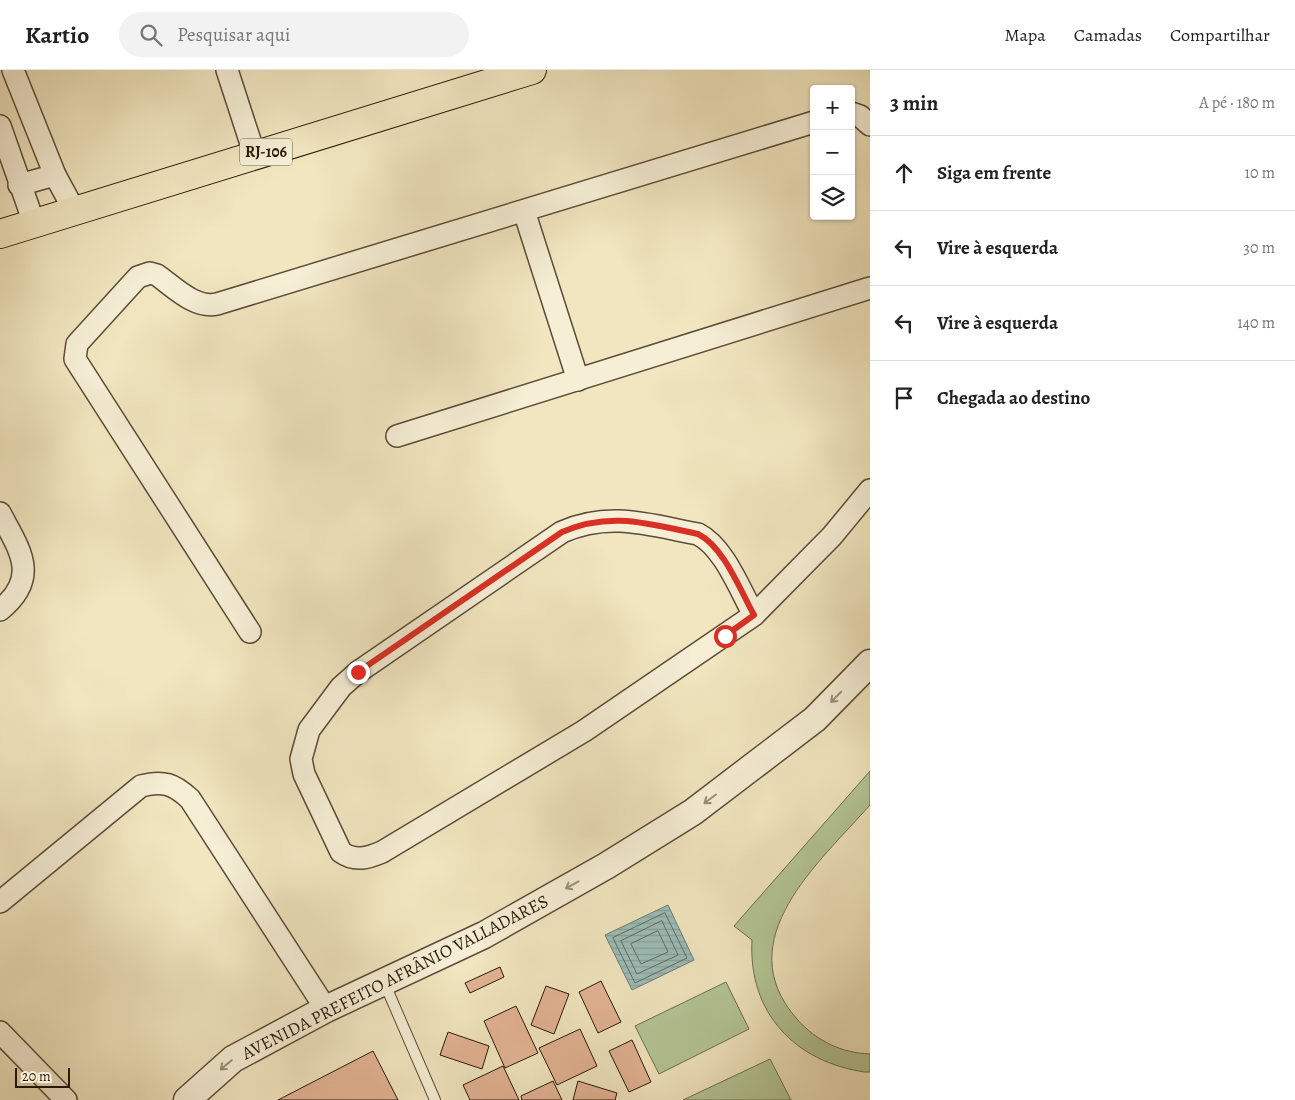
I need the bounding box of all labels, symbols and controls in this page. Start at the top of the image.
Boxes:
search box [119,12,469,57]
text: Kartio [25,19,89,51]
icon: search [137,21,165,49]
text: Pesquisar aqui [177,22,290,48]
text: Mapa [1004,23,1046,47]
text: Camadas [1074,23,1142,47]
text: Compartilhar [1170,23,1270,47]
map controls [810,85,855,220]
button: + [810,85,855,130]
text: 3 min [890,89,938,117]
text: A pé · 180 m [1199,92,1275,114]
button: − [810,130,855,175]
road number: RJ-106 [240,138,292,165]
icon: ahead [890,159,918,187]
text: Siga em frente [937,160,1051,186]
text: 10 m [1245,162,1275,184]
button: layers [810,175,855,220]
icon: left [890,234,918,262]
text: Vire à esquerda [937,235,1058,261]
text: 30 m [1243,237,1275,259]
icon: left [890,309,918,337]
text: Vire à esquerda [937,310,1058,336]
text: 140 m [1237,312,1275,334]
icon: arrive [890,384,918,412]
text: Chegada ao destino [937,385,1090,411]
route start [714,625,737,648]
route end [347,661,370,684]
one-way arrow [830,691,842,704]
one-way arrow [704,794,717,805]
one-way arrow [564,880,579,890]
street label: AVENIDA PREFEITO AFRÂNIO VALLADARES [237,889,552,1066]
one-way arrow [220,1059,233,1071]
scale bar [15,1065,70,1088]
text: 20 m [22,1067,51,1086]

